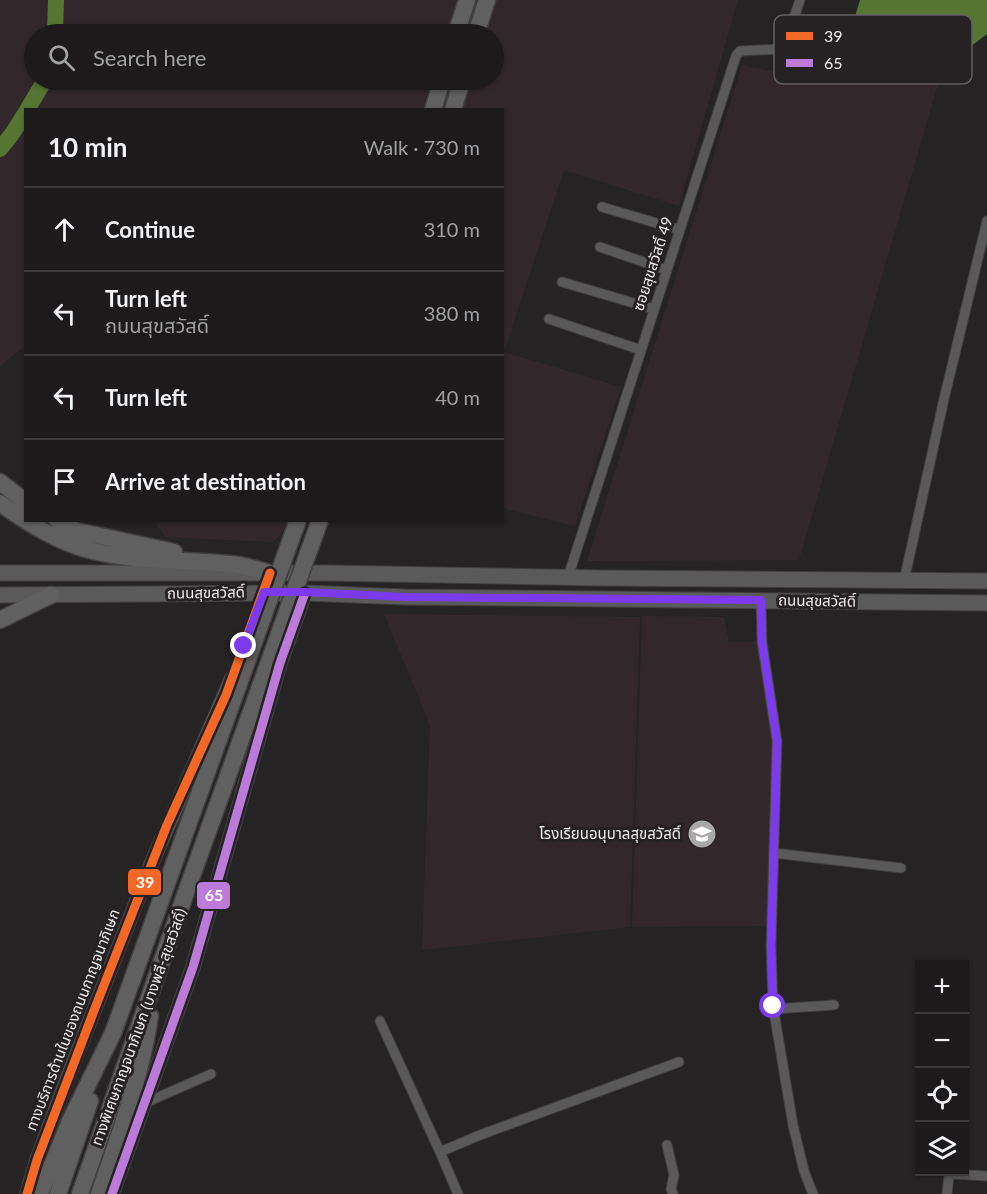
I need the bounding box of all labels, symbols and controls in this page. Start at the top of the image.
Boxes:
legend [774,15,972,84]
search box [24,24,504,90]
text: 39 [824,26,843,45]
icon: search [45,41,78,74]
text: Search here [93,44,206,71]
text: 65 [824,53,843,72]
text: 10 min [48,131,128,163]
text: Walk · 730 m [364,135,480,159]
icon: ahead [48,213,81,246]
street label: ซอยสุขสวัสดิ์ 49 [628,214,677,313]
text: Continue [105,216,195,243]
text: 310 m [424,217,480,241]
text: Turn left [105,285,187,312]
icon: left [48,297,81,330]
text: 380 m [424,301,480,325]
text: ถนนสุขสวัสดิ์ [105,313,209,337]
icon: left [48,381,81,414]
text: Turn left [105,384,187,411]
text: 40 m [435,385,480,409]
icon: arrive [48,465,81,498]
text: Arrive at destination [105,468,306,495]
street label: ถนนสุขสวัสดิ์ [167,582,245,603]
street label: ถนนสุขสวัสดิ์ [778,590,856,611]
route end [230,632,256,658]
school or university icon: โรงเรียนอนุบาลสุขสวัสดิ์ [686,818,718,850]
place label: โรงเรียนอนุบาลสุขสวัสดิ์ [539,824,681,843]
line badge: 39 [127,868,162,896]
text: 39 [136,872,154,891]
line badge: 65 [196,881,231,910]
text: 65 [205,885,223,904]
street label: ทางบริการด้านในของถนนกาญจนาภิเษก [21,906,123,1133]
street label: ทางพิเศษกาญจนาภิเษก (บางพลี-สุขสวัสดิ์) [87,906,190,1148]
map controls [915,960,969,1176]
button: + [915,960,969,1014]
route start [759,992,785,1018]
button: − [915,1014,969,1068]
button: locate [915,1068,969,1122]
button: layers [915,1122,969,1176]

